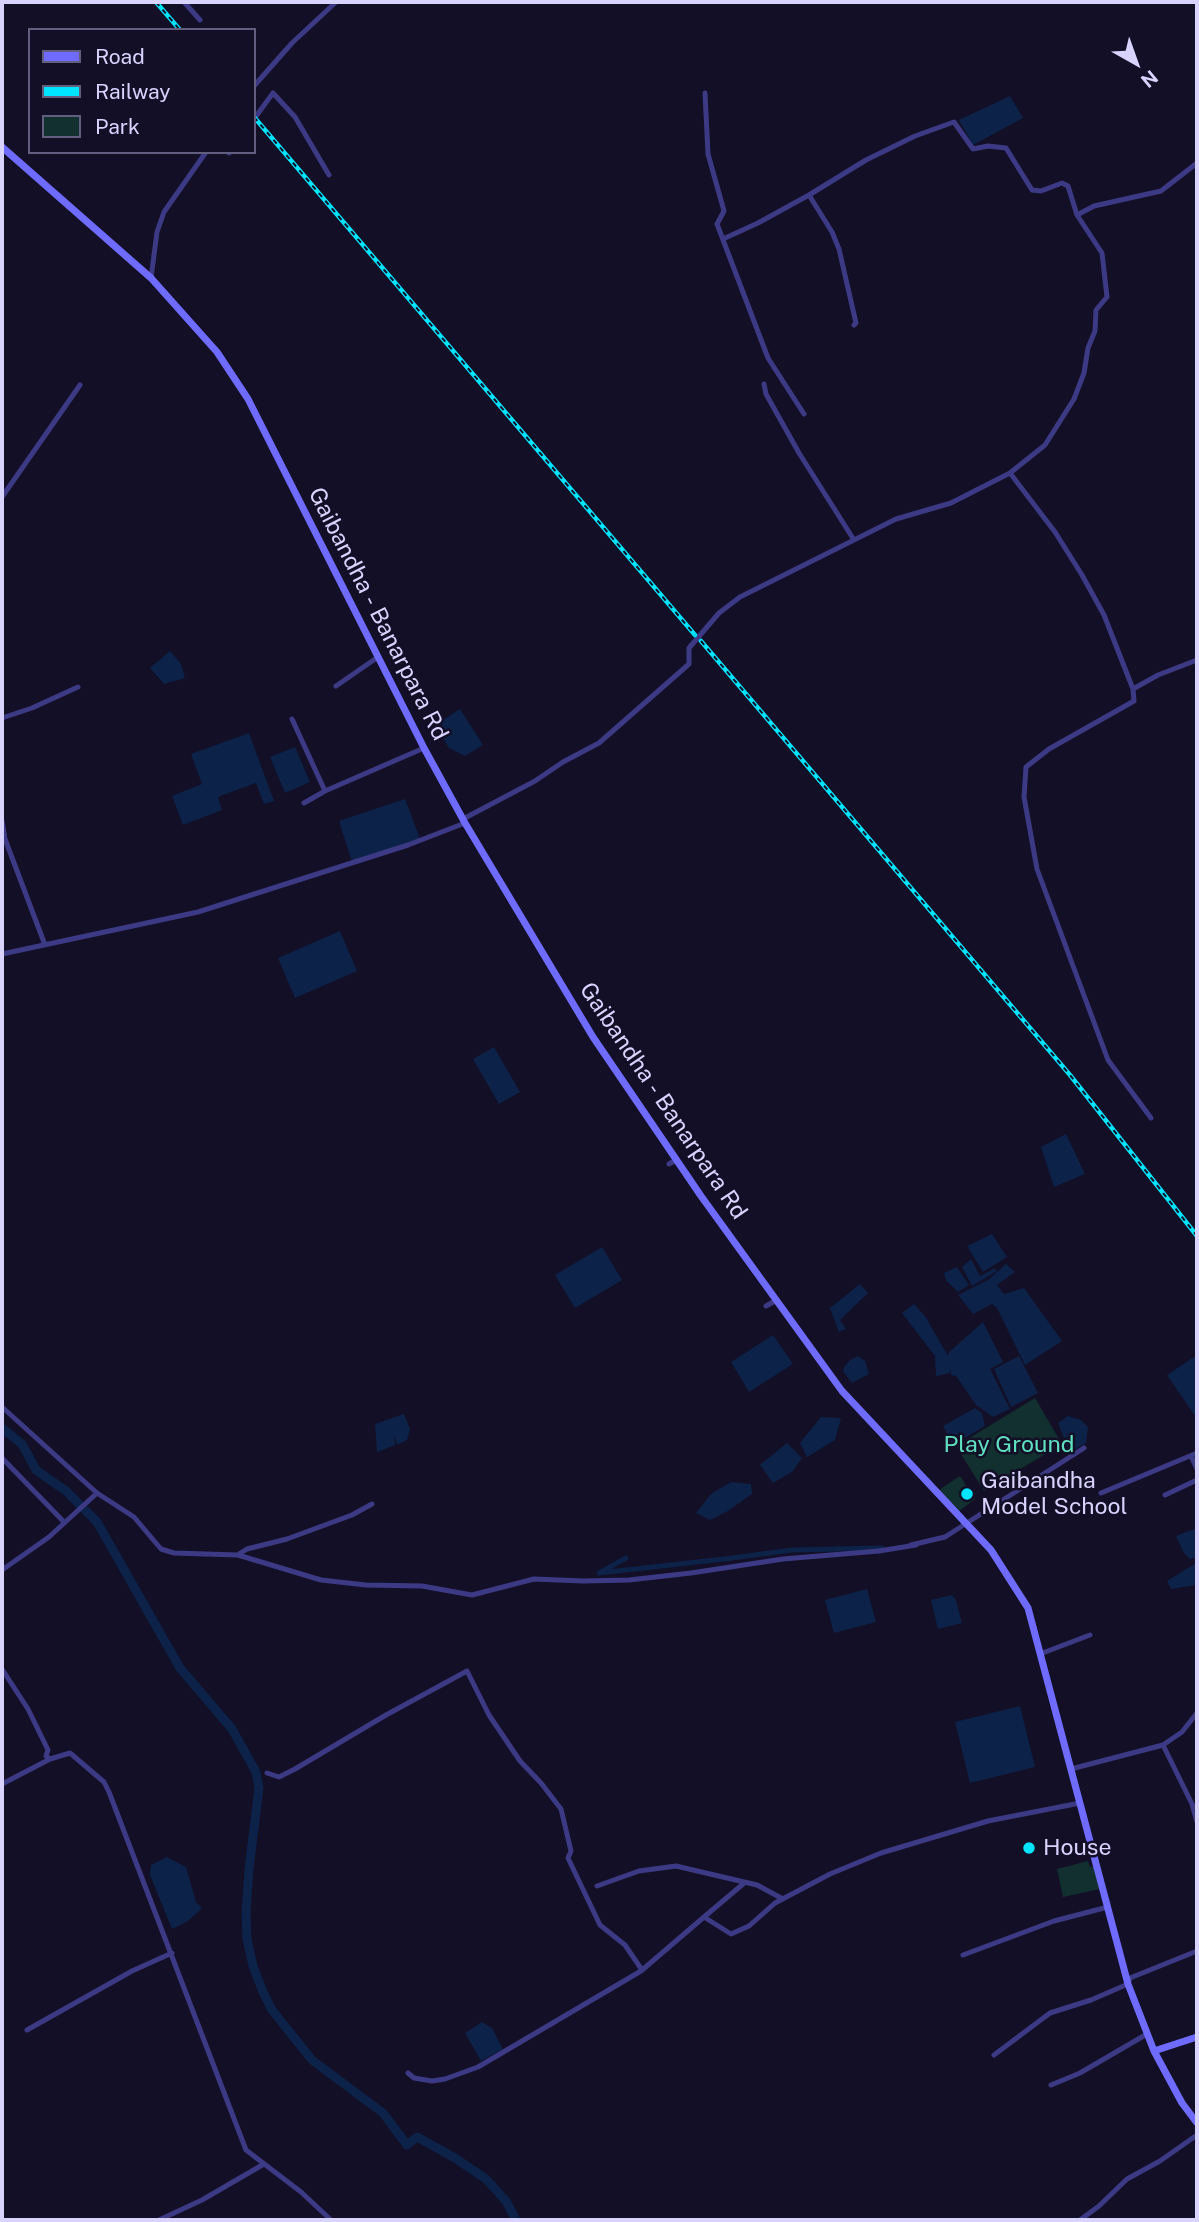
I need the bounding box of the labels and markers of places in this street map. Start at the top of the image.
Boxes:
place label: Gaibandha Model School [981,1467,1128,1521]
marker: Gaibandha Model School [959,1486,975,1502]
place label: House [1043,1834,1111,1862]
marker: House [1021,1840,1037,1856]

